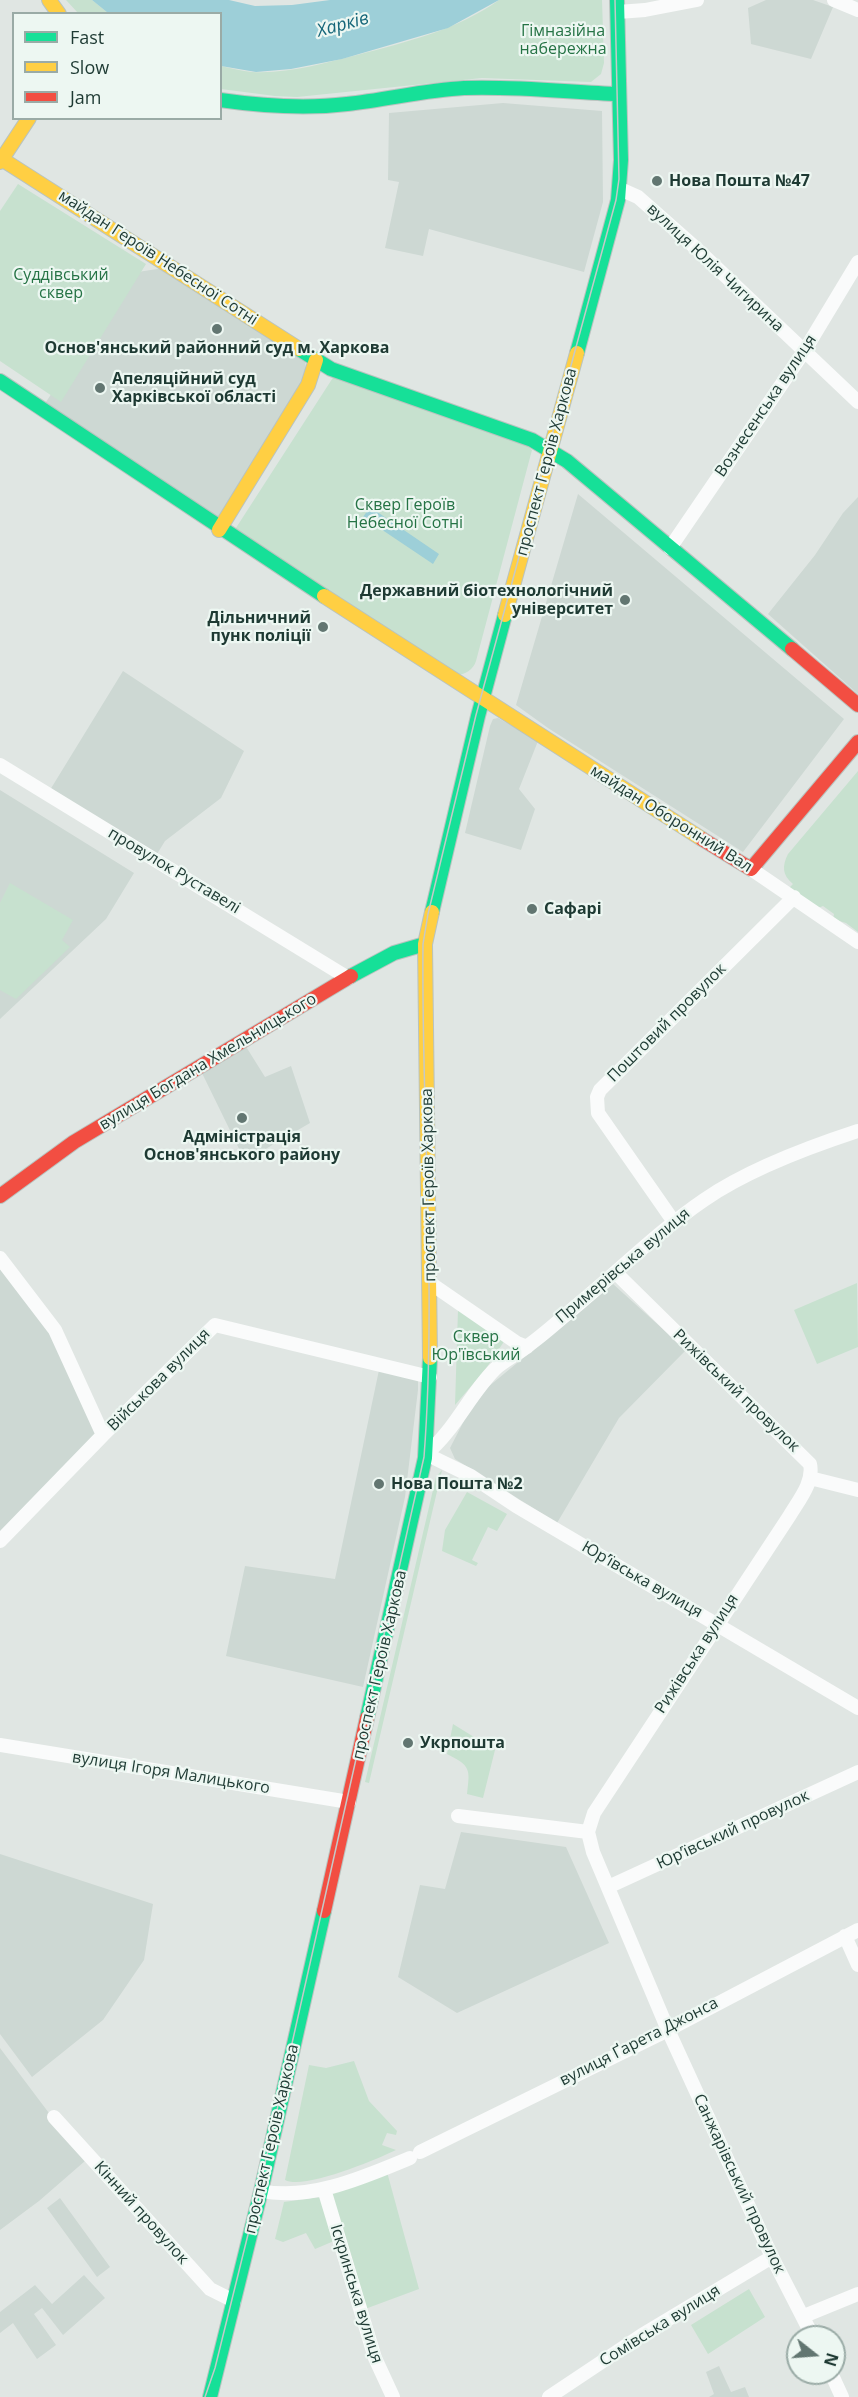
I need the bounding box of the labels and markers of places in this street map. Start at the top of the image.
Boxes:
place label: Нова Пошта №47 [669,171,810,191]
marker: Нова Пошта №47 [650,174,664,188]
marker: Основ'янський районний суд м. Харкова [210,322,224,336]
place label: Основ'янський районний суд м. Харкова [45,338,389,358]
place label: Апеляційний суд Харківської області [112,369,276,407]
marker: Апеляційний суд Харківської області [93,381,107,395]
place label: Державний біотехнологічний університет [360,581,613,619]
marker: Державний біотехнологічний університет [618,593,632,607]
place label: Дільничний пунк поліції [208,608,311,646]
marker: Дільничний пунк поліції [316,620,330,634]
place label: Сафарі [544,899,602,919]
marker: Сафарі [525,902,539,916]
marker: Адміністрація Основ'янського району [235,1111,249,1125]
place label: Адміністрація Основ'янського району [144,1127,340,1165]
place label: Нова Пошта №2 [391,1474,523,1494]
marker: Нова Пошта №2 [372,1477,386,1491]
place label: Укрпошта [420,1733,505,1753]
marker: Укрпошта [401,1736,415,1750]

